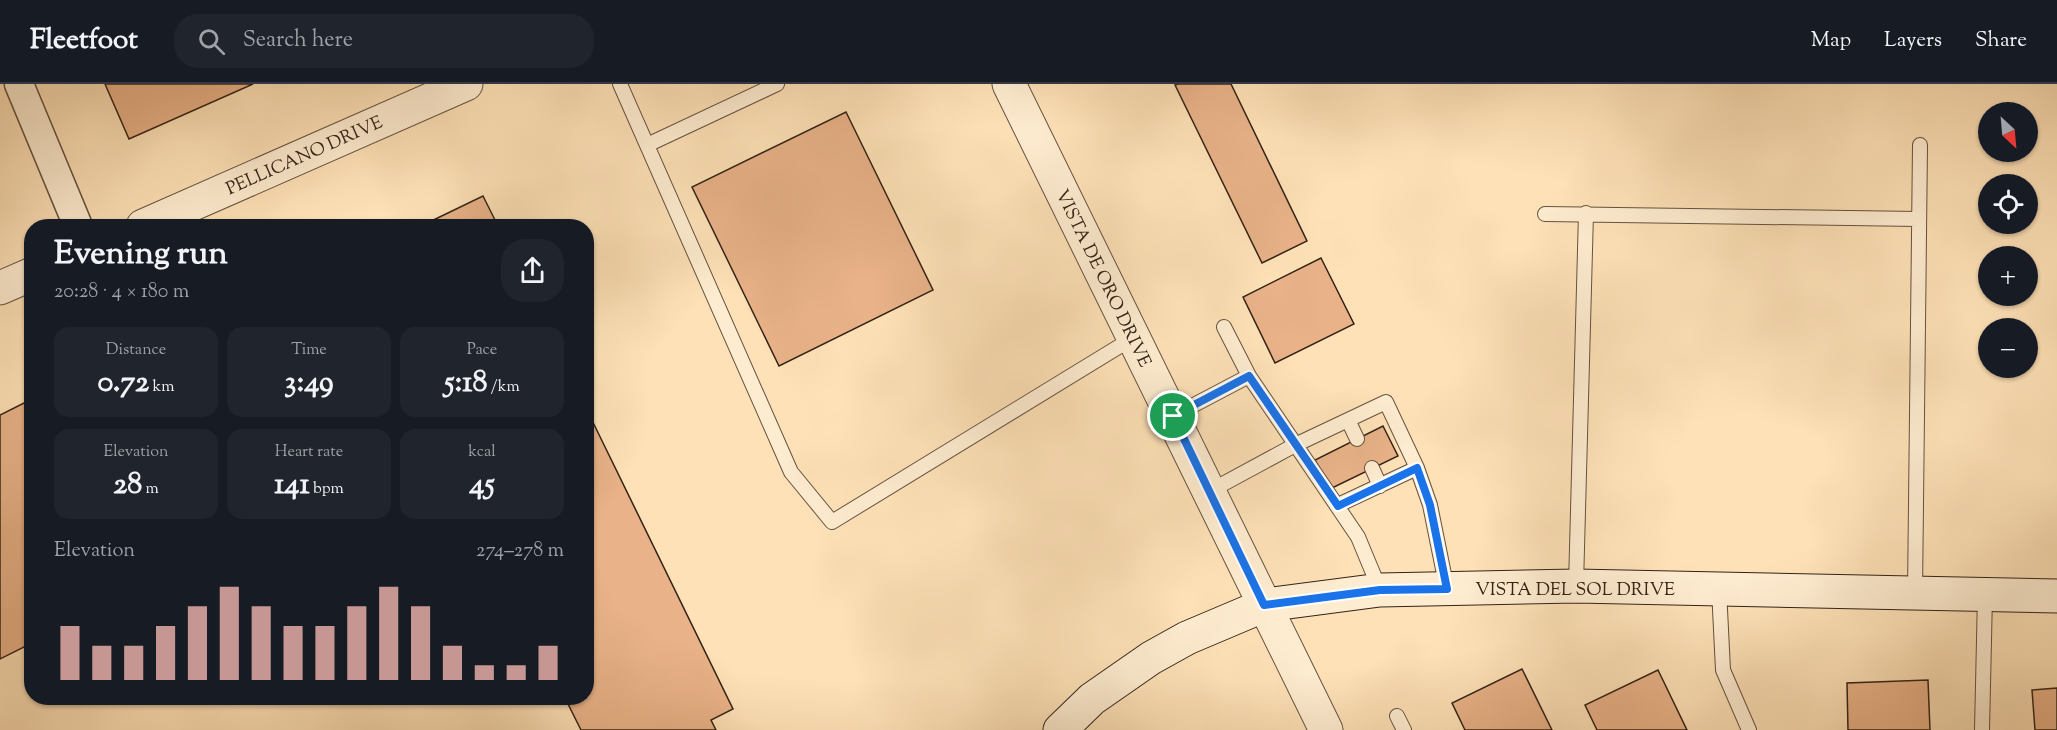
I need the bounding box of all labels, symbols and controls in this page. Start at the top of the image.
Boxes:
search box [174,14,594,68]
text: Fleetfoot [30,21,138,61]
icon: search [195,25,228,58]
text: Search here [243,25,353,57]
text: Map [1811,26,1851,56]
text: Layers [1884,26,1942,56]
text: Share [1975,26,2027,56]
north arrow [1978,102,2038,162]
map controls [1978,102,2038,378]
street label: PELLICANO DRIVE [222,111,387,203]
button: locate [1978,174,2038,234]
street label: VISTA DE ORO DRIVE [1048,186,1157,372]
text: Evening run [54,231,228,279]
button: share [501,239,564,302]
button: + [1978,246,2038,306]
text: 20:28 · 4 × 180 m [54,278,189,307]
button: − [1978,318,2038,378]
text: Distance [106,339,166,362]
text: Time [291,339,327,362]
text: Pace [467,339,497,362]
text: 0.72 [98,362,149,405]
text: 3:49 [284,362,334,405]
text: 5:18 [444,362,487,405]
text: km [149,376,174,399]
text: /km [487,376,520,399]
pin [1147,390,1198,441]
icon: arrive [1156,399,1189,432]
text: Elevation [104,441,168,464]
text: Heart rate [275,441,343,464]
text: kcal [468,441,496,464]
text: 28 [113,464,142,507]
text: 141 [274,464,310,507]
text: 45 [469,464,495,507]
text: m [142,478,159,501]
text: bpm [310,478,344,501]
text: Elevation [54,537,135,566]
text: 274–278 m [476,537,564,566]
street label: VISTA DEL SOL DRIVE [1475,578,1675,604]

